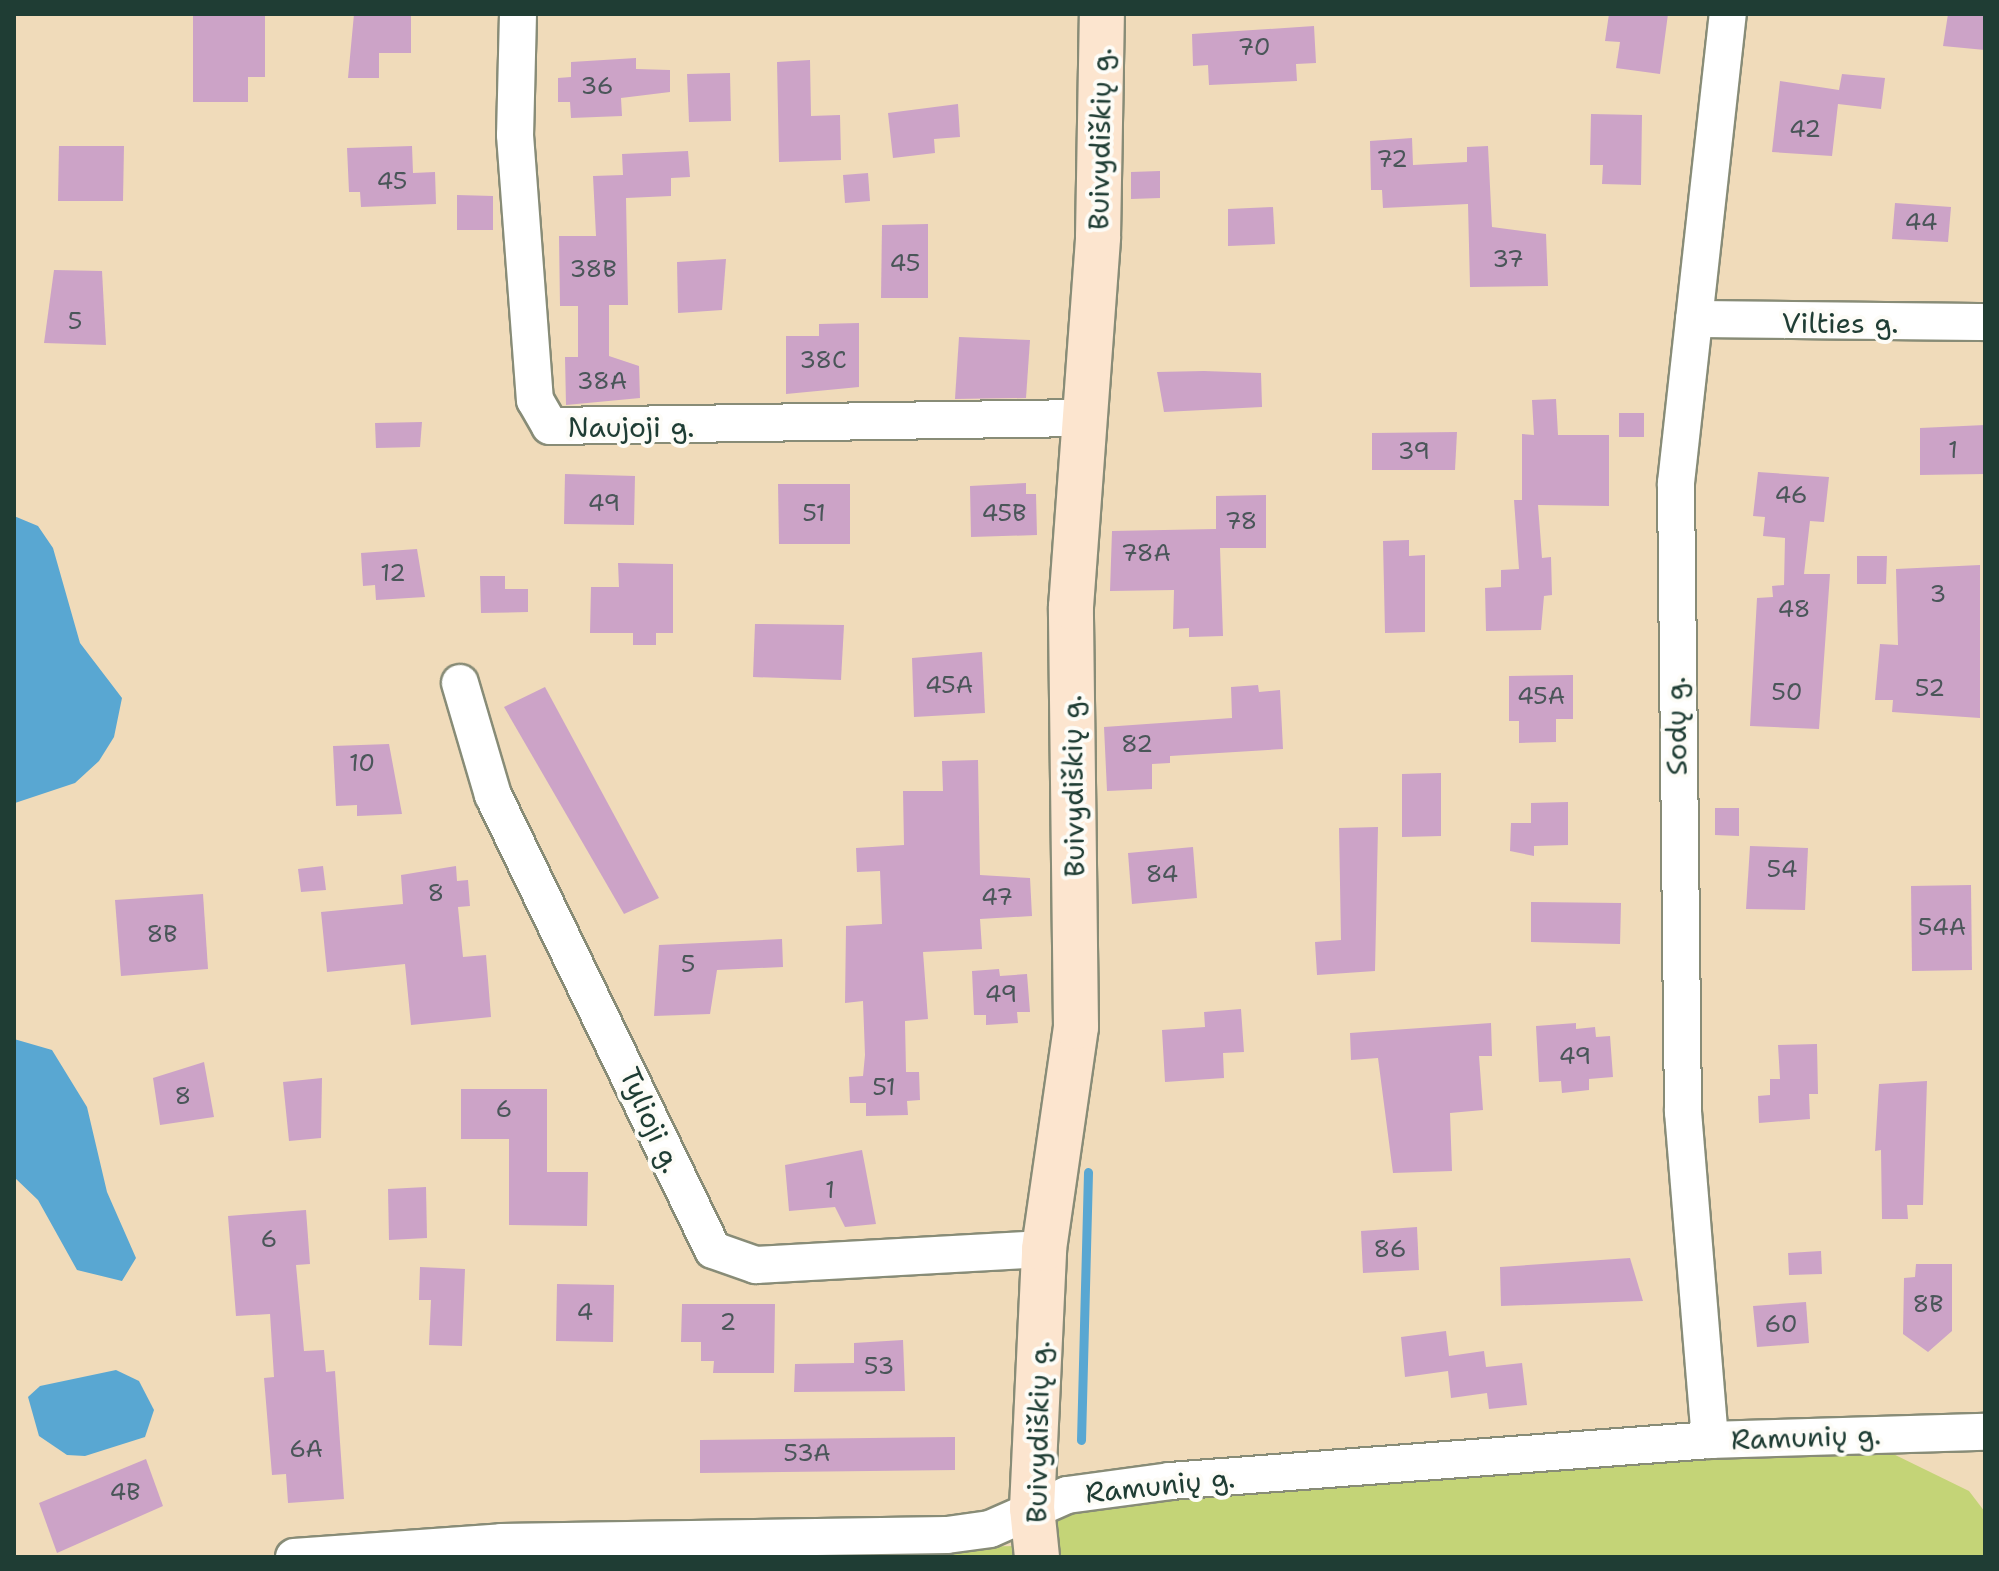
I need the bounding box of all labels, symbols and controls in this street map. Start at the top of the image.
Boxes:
house number: 70 [1237,34,1271,62]
street label: Buivydiškių g. [1082,48,1118,230]
house number: 36 [581,73,613,101]
house number: 42 [1789,116,1821,144]
house number: 72 [1376,146,1408,174]
house number: 45 [377,168,407,196]
house number: 44 [1905,209,1937,237]
house number: 37 [1492,246,1524,274]
house number: 45 [890,250,920,278]
house number: 38B [569,256,617,284]
street label: Vilties g. [1782,306,1898,340]
house number: 5 [68,308,82,336]
house number: 38C [799,347,847,375]
house number: 38A [577,368,627,396]
street label: Naujoji g. [567,410,695,444]
house number: 1 [1948,437,1958,465]
house number: 39 [1398,438,1430,466]
house number: 46 [1774,482,1808,510]
house number: 49 [588,490,620,518]
house number: 51 [802,500,826,528]
house number: 45B [981,500,1027,528]
house number: 78 [1225,508,1257,536]
house number: 78A [1121,540,1171,568]
house number: 12 [380,560,406,588]
house number: 3 [1930,581,1946,609]
house number: 48 [1777,596,1811,624]
house number: 45A [925,672,973,700]
house number: 52 [1915,675,1945,703]
street label: Sodų g. [1658,676,1694,776]
house number: 50 [1771,679,1803,707]
house number: 45A [1517,683,1565,711]
street label: Buivydiškių g. [1055,695,1091,877]
house number: 82 [1121,731,1153,759]
house number: 10 [349,750,375,778]
house number: 54 [1767,856,1797,884]
house number: 84 [1146,861,1178,889]
house number: 8 [428,880,444,908]
house number: 47 [981,884,1013,912]
house number: 54A [1918,914,1966,942]
house number: 8B [147,921,177,949]
house number: 5 [681,951,695,979]
house number: 49 [985,981,1017,1009]
house number: 49 [1559,1043,1591,1071]
street label: Tylioji g. [613,1062,689,1178]
house number: 51 [872,1074,896,1102]
house number: 8 [175,1083,191,1111]
house number: 6 [496,1096,512,1124]
house number: 1 [825,1177,835,1205]
house number: 6 [261,1226,277,1254]
house number: 86 [1374,1236,1406,1264]
house number: 8B [1913,1291,1943,1319]
house number: 4 [577,1299,593,1327]
house number: 2 [720,1309,736,1337]
house number: 60 [1765,1311,1797,1339]
street label: Buivydiškių g. [1020,1341,1056,1523]
house number: 53 [864,1353,894,1381]
street label: Ramunių g. [1730,1418,1882,1456]
house number: 6A [289,1436,323,1464]
house number: 53A [783,1440,831,1468]
street label: Ramunių g. [1084,1460,1236,1510]
house number: 4B [110,1479,140,1507]

